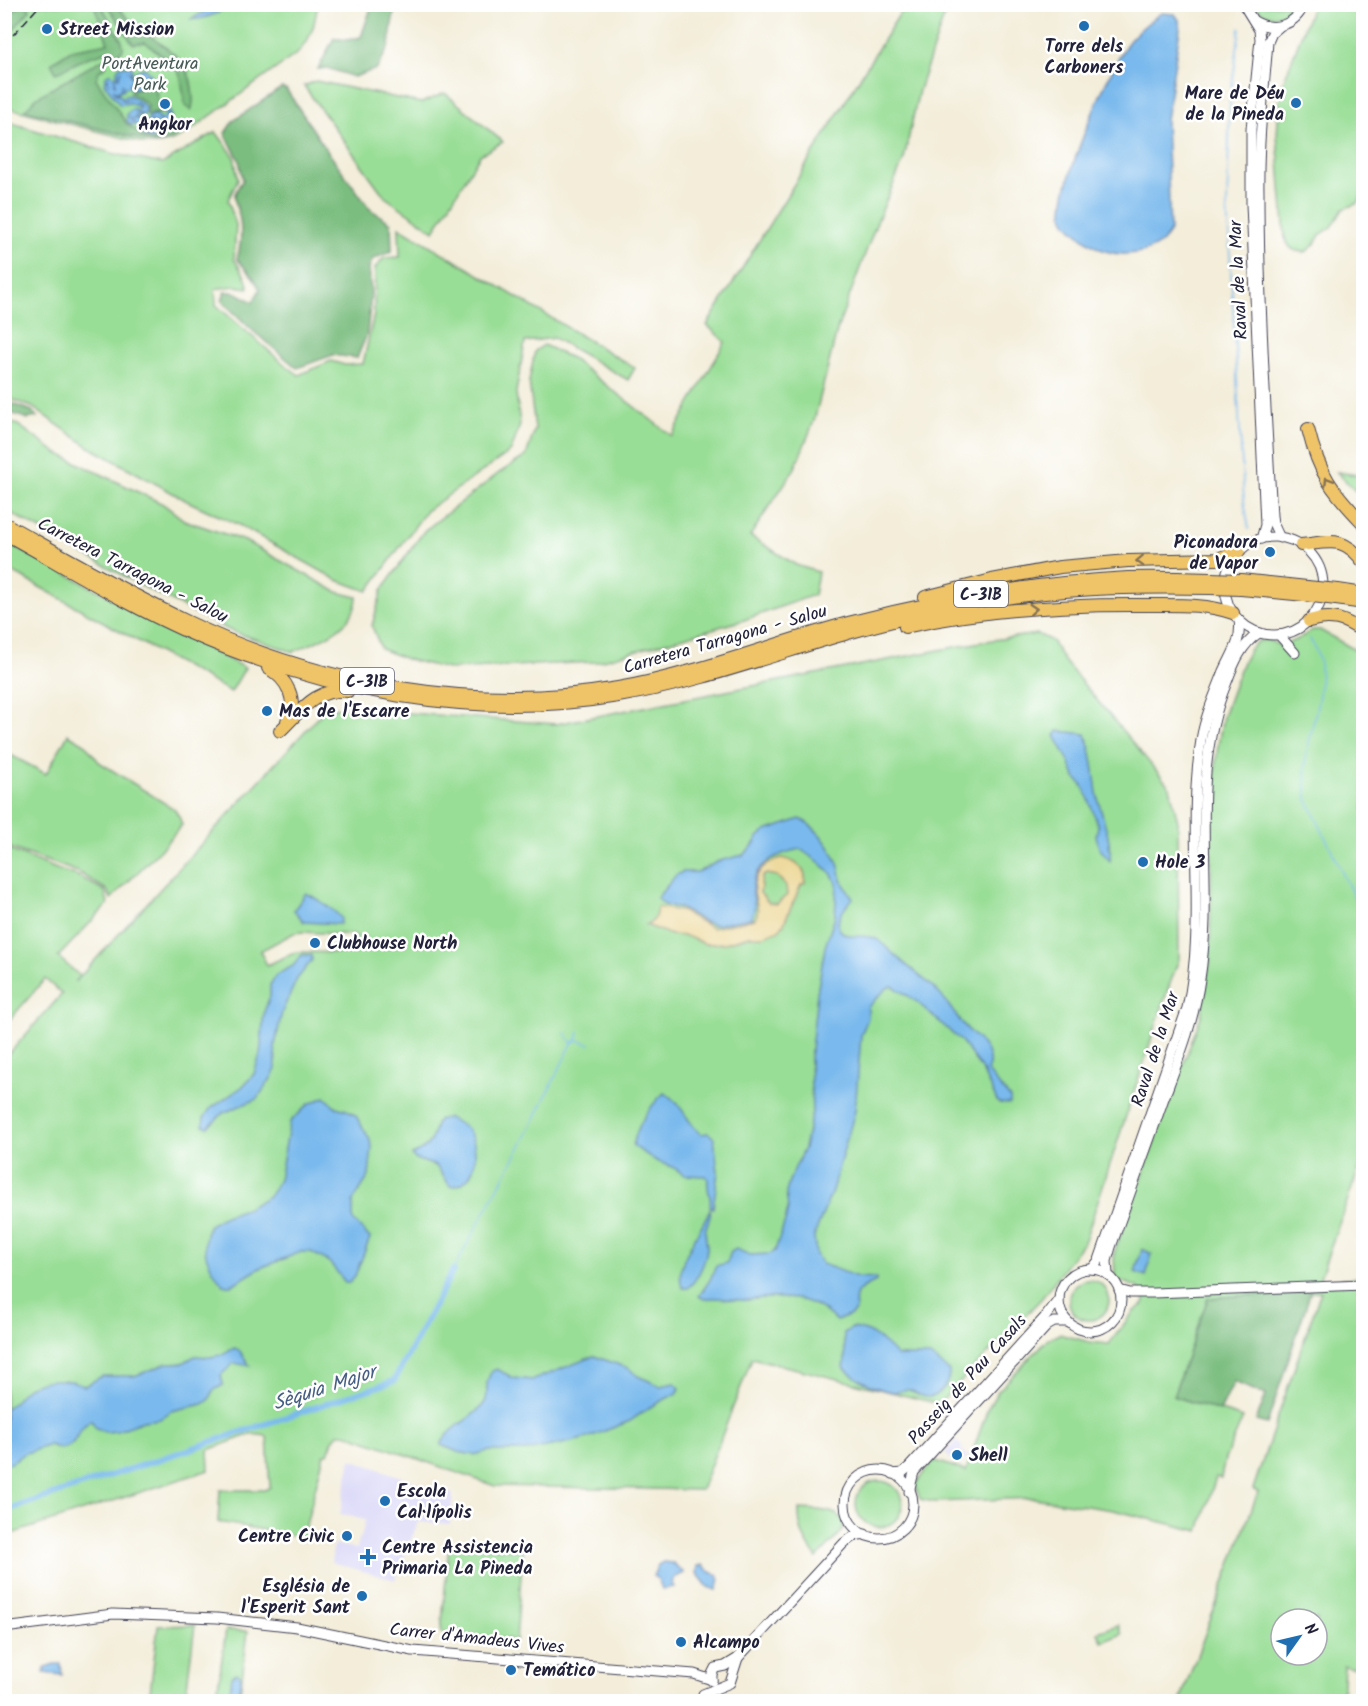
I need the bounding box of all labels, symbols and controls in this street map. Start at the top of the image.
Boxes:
place label: Street Mission [59,16,174,45]
marker: Torre dels Carboners [1077,19,1091,33]
marker: Street Mission [40,22,54,36]
place label: Torre dels Carboners [1045,33,1124,83]
park label: PortAventura Park [101,50,199,100]
place label: Mare de Déu de la Pineda [1185,80,1284,130]
marker: Mare de Déu de la Pineda [1289,96,1303,110]
marker: Angkor [158,97,172,111]
place label: Angkor [138,111,193,140]
street label: Raval de la Mar [1222,218,1257,340]
one-way arrow [1323,477,1335,487]
street label: Carretera Tarragona - Salou [32,511,233,632]
place label: Piconadora de Vapor [1174,529,1259,579]
marker: Piconadora de Vapor [1263,545,1277,559]
one-way arrow [1136,555,1145,567]
road number: C-31B [954,581,1008,607]
street label: Carretera Tarragona - Salou [620,597,831,683]
one-way arrow [1028,603,1037,616]
road number: C-31B [340,668,394,694]
place label: Mas de l'Escarre [279,698,410,727]
marker: Mas de l'Escarre [260,704,274,718]
place label: Hole 3 [1155,849,1205,878]
marker: Hole 3 [1136,855,1150,869]
place label: Clubhouse North [327,930,457,959]
marker: Clubhouse North [308,936,322,950]
street label: Raval de la Mar [1124,987,1189,1111]
street label: Passeig de Pau Casals [901,1308,1035,1452]
water label: Sèquia Major [269,1356,384,1421]
place label: Shell [969,1442,1008,1471]
marker: Shell [950,1448,964,1462]
place label: Escola Cal·lípolis [397,1478,472,1528]
marker: Escola Cal·lípolis [378,1494,392,1508]
place label: Centre Civic [238,1523,335,1552]
marker: Centre Civic [340,1529,354,1543]
place label: Centre Assistencia Primaria La Pineda [382,1534,533,1584]
marker: Centre Assistencia Primaria La Pineda [359,1548,377,1566]
place label: Església de l'Esperit Sant [241,1573,351,1623]
marker: Església de l'Esperit Sant [355,1589,369,1603]
north arrow [1269,1607,1329,1667]
street label: Carrer d'Amadeus Vives [388,1616,566,1663]
text: N [1297,1618,1323,1641]
place label: Alcampo [693,1629,760,1658]
marker: Alcampo [674,1635,688,1649]
place label: Temático [523,1657,595,1686]
marker: Temático [504,1663,518,1677]

